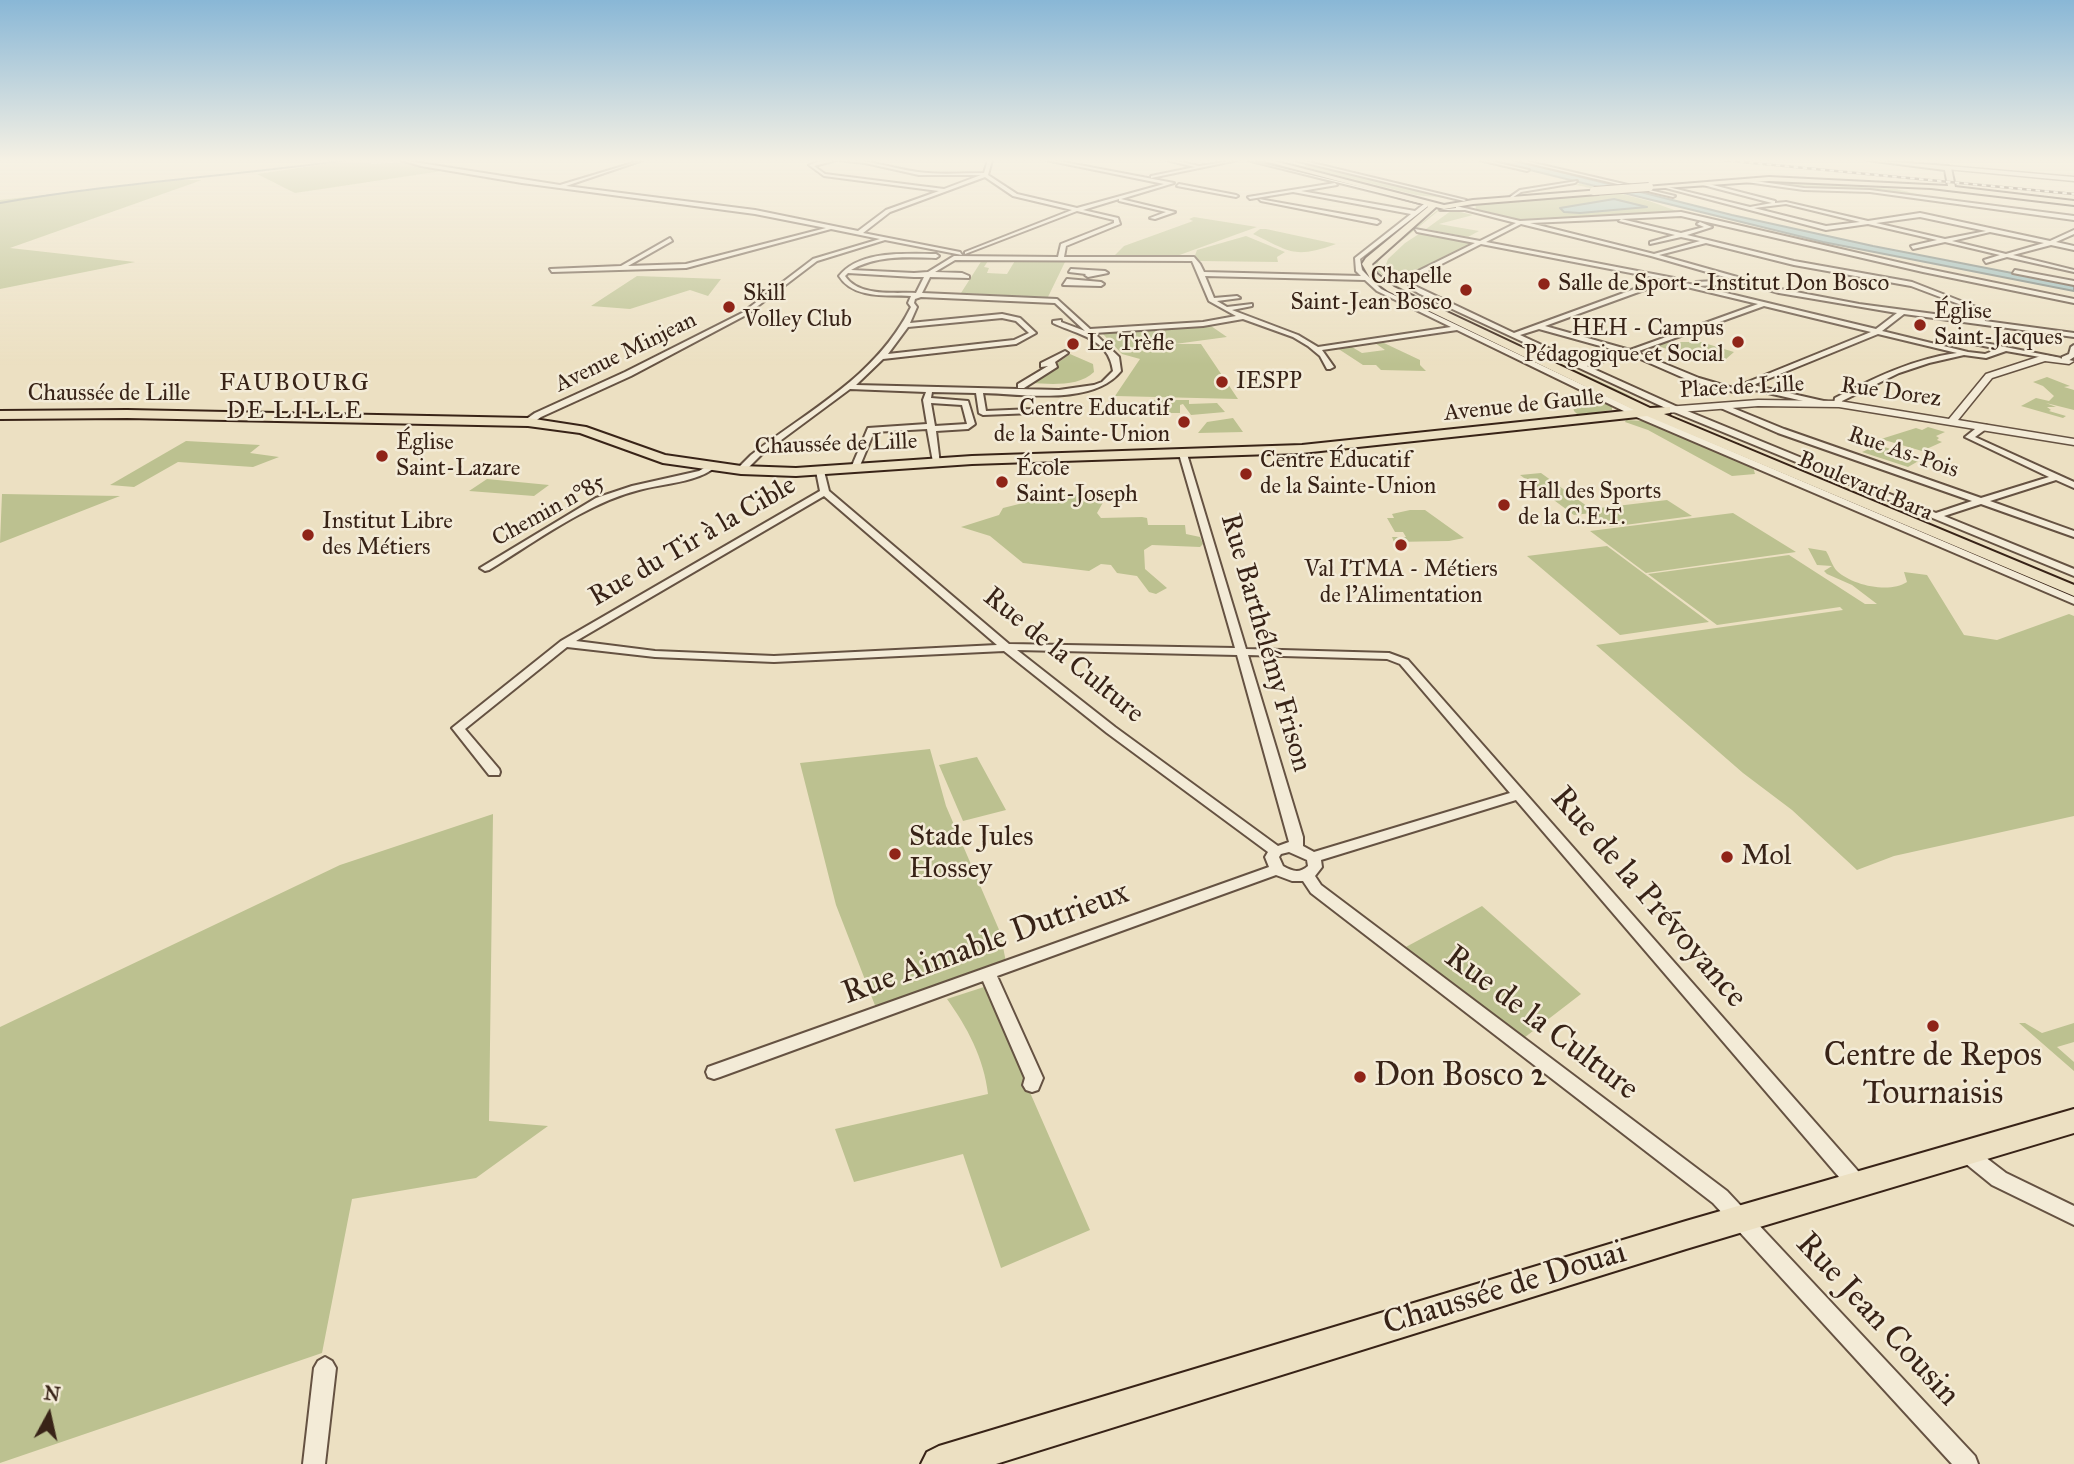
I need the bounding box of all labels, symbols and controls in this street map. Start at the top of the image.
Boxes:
place label: Chapelle Saint-Jean Bosco [1290,263,1452,317]
place label: Salle de Sport - Institut Don Bosco [1558,270,1889,298]
marker: Salle de Sport - Institut Don Bosco [1536,276,1552,292]
place label: Skill Volley Club [743,280,852,334]
marker: Chapelle Saint-Jean Bosco [1458,282,1474,298]
place label: Église Saint-Jacques [1934,298,2063,352]
marker: Skill Volley Club [721,299,737,315]
street label: Avenue Minjean [551,307,701,399]
place label: HEH - Campus Pédagogique et Social [1524,315,1724,369]
marker: Église Saint-Jacques [1912,317,1928,333]
place label: Le Trèfle [1087,330,1174,358]
marker: HEH - Campus Pédagogique et Social [1730,334,1746,350]
marker: Le Trèfle [1065,336,1081,352]
place label: IESPP [1236,368,1302,396]
district label: FAUBOURG DE LILLE [220,370,370,426]
street label: Place de Lille [1679,371,1805,405]
street label: Rue Dorez [1839,372,1943,414]
marker: IESPP [1214,374,1230,390]
street label: Chaussée de Lille [28,380,190,408]
street label: Avenue de Gaulle [1443,384,1605,428]
place label: Centre Educatif de la Sainte-Union [994,395,1170,449]
marker: Centre Educatif de la Sainte-Union [1176,414,1192,430]
street label: Rue As-Pois [1844,421,1962,485]
street label: Chaussée de Lille [754,428,918,462]
place label: Église Saint-Lazare [396,429,520,483]
street label: Boulevard Bara [1793,446,1937,528]
place label: Centre Éducatif de la Sainte-Union [1260,447,1436,501]
marker: Église Saint-Lazare [374,448,390,464]
place label: École Saint-Joseph [1016,455,1138,509]
marker: Centre Éducatif de la Sainte-Union [1238,466,1254,482]
street label: Chemin n°85 [488,469,610,553]
street label: Rue du Tir à la Cible [584,469,802,615]
marker: École Saint-Joseph [994,474,1010,490]
place label: Hall des Sports de la C.E.T. [1518,478,1661,532]
marker: Hall des Sports de la C.E.T. [1496,497,1512,513]
place label: Institut Libre des Métiers [322,508,453,562]
street label: Rue Barthélémy Frison [1212,510,1318,776]
marker: Institut Libre des Métiers [300,527,316,543]
marker: Val ITMA - Métiers de l'Alimentation [1393,537,1409,553]
place label: Val ITMA - Métiers de l'Alimentation [1304,556,1498,610]
street label: Rue de la Culture [976,581,1150,731]
street label: Rue de la Prévoyance [1541,779,1755,1017]
place label: Stade Jules Hossey [909,821,1034,887]
place label: Mol [1741,840,1791,874]
marker: Stade Jules Hossey [887,846,903,862]
marker: Mol [1719,849,1735,865]
street label: Rue Aimable Dutrieux [837,874,1135,1014]
street label: Rue de la Culture [1436,938,1646,1110]
marker: Centre de Repos Tournaisis [1925,1018,1941,1034]
place label: Centre de Repos Tournaisis [1824,1037,2042,1115]
place label: Don Bosco 2 [1374,1057,1547,1097]
marker: Don Bosco 2 [1352,1069,1368,1085]
street label: Rue Jean Cousin [1787,1225,1967,1415]
street label: Chaussée de Douai [1379,1233,1631,1345]
north arrow [14,1380,84,1450]
text: N [42,1381,62,1406]

